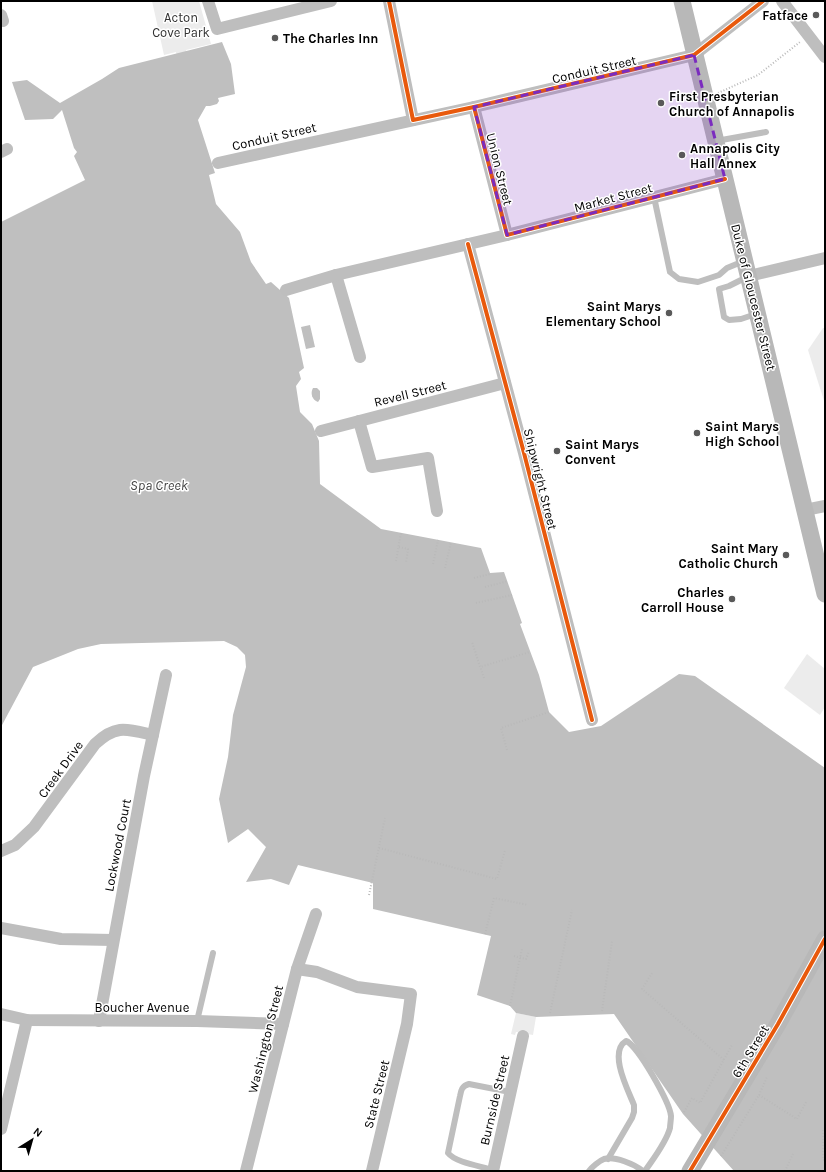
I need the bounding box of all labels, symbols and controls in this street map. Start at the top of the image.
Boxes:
place label: Fatface [762,8,808,23]
park label: Acton Cove Park [152,10,210,40]
marker: Fatface [811,10,821,20]
place label: The Charles Inn [283,31,378,46]
marker: The Charles Inn [270,33,280,43]
street label: Conduit Street [551,52,638,86]
place label: First Presbyterian Church of Annapolis [669,89,795,119]
marker: First Presbyterian Church of Annapolis [656,98,666,108]
street label: Conduit Street [231,119,318,153]
street label: Union Street [483,131,516,207]
place label: Annapolis City Hall Annex [690,141,780,171]
marker: Annapolis City Hall Annex [677,150,687,160]
street label: Market Street [572,180,654,215]
street label: Duke of Gloucester Street [728,222,779,372]
place label: Saint Marys Elementary School [546,299,661,329]
marker: Saint Marys Elementary School [664,308,674,318]
street label: Revell Street [372,377,448,410]
place label: Saint Marys High School [705,419,779,449]
street label: Shipwright Street [521,427,560,532]
marker: Saint Marys High School [692,428,702,438]
place label: Saint Marys Convent [565,437,639,467]
marker: Saint Marys Convent [552,446,562,456]
water label: Spa Creek [130,477,189,494]
place label: Saint Mary Catholic Church [679,541,778,571]
marker: Saint Mary Catholic Church [781,550,791,560]
place label: Charles Carroll House [641,585,724,615]
marker: Charles Carroll House [727,594,737,604]
street label: Creek Drive [35,738,86,801]
street label: Lockwood Court [101,797,134,893]
street label: Washington Street [245,983,286,1095]
street label: Boucher Avenue [95,1000,190,1015]
street label: 6th Street [729,1022,772,1080]
street label: Burnside Street [477,1053,512,1147]
street label: State Street [361,1058,392,1130]
north arrow [12,1120,52,1160]
text: N [31,1125,45,1140]

